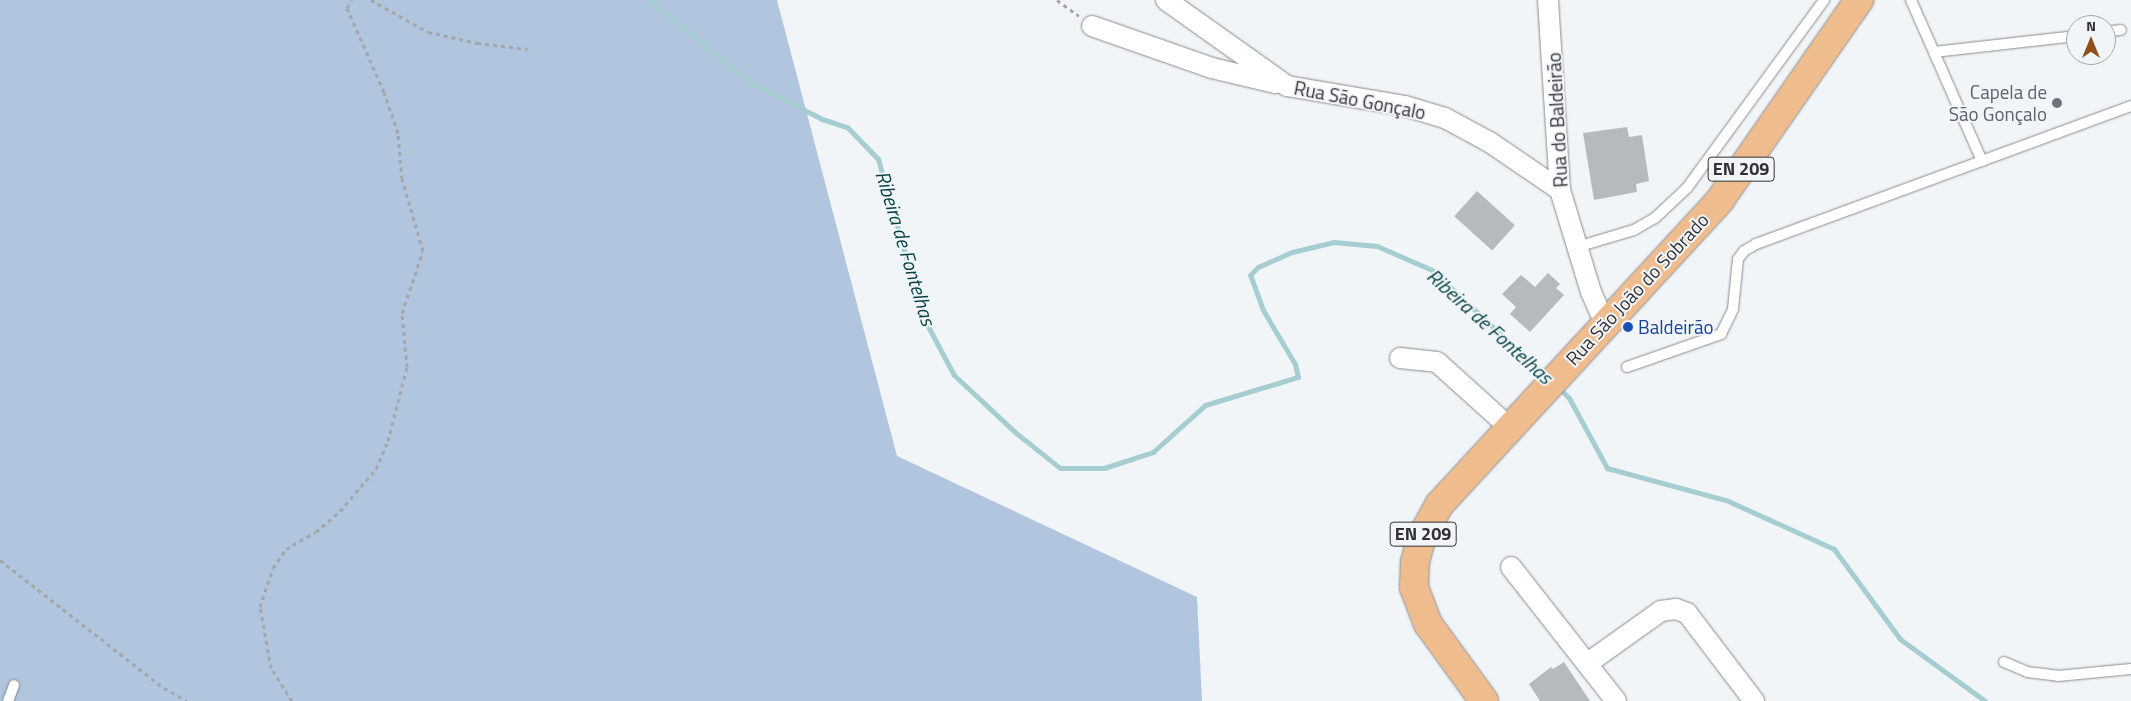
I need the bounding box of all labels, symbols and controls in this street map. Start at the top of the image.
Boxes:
north arrow [2066,15,2116,65]
text: N [2086,15,2096,36]
street label: Rua do Baldeirão [1542,52,1572,188]
street label: Rua São Gonçalo [1292,76,1428,124]
place label: Capela de São Gonçalo [1949,81,2047,125]
marker: Capela de São Gonçalo [2051,97,2063,109]
road number: EN 209 [1707,153,1775,184]
water label: Ribeira de Fontelhas [871,168,941,328]
street label: Rua São João do Sobrado [1561,208,1713,370]
water label: Ribeira de Fontelhas [1422,263,1558,389]
place label: Baldeirão [1638,316,1714,338]
marker: Baldeirão [1622,321,1634,333]
road number: EN 209 [1389,518,1457,550]

